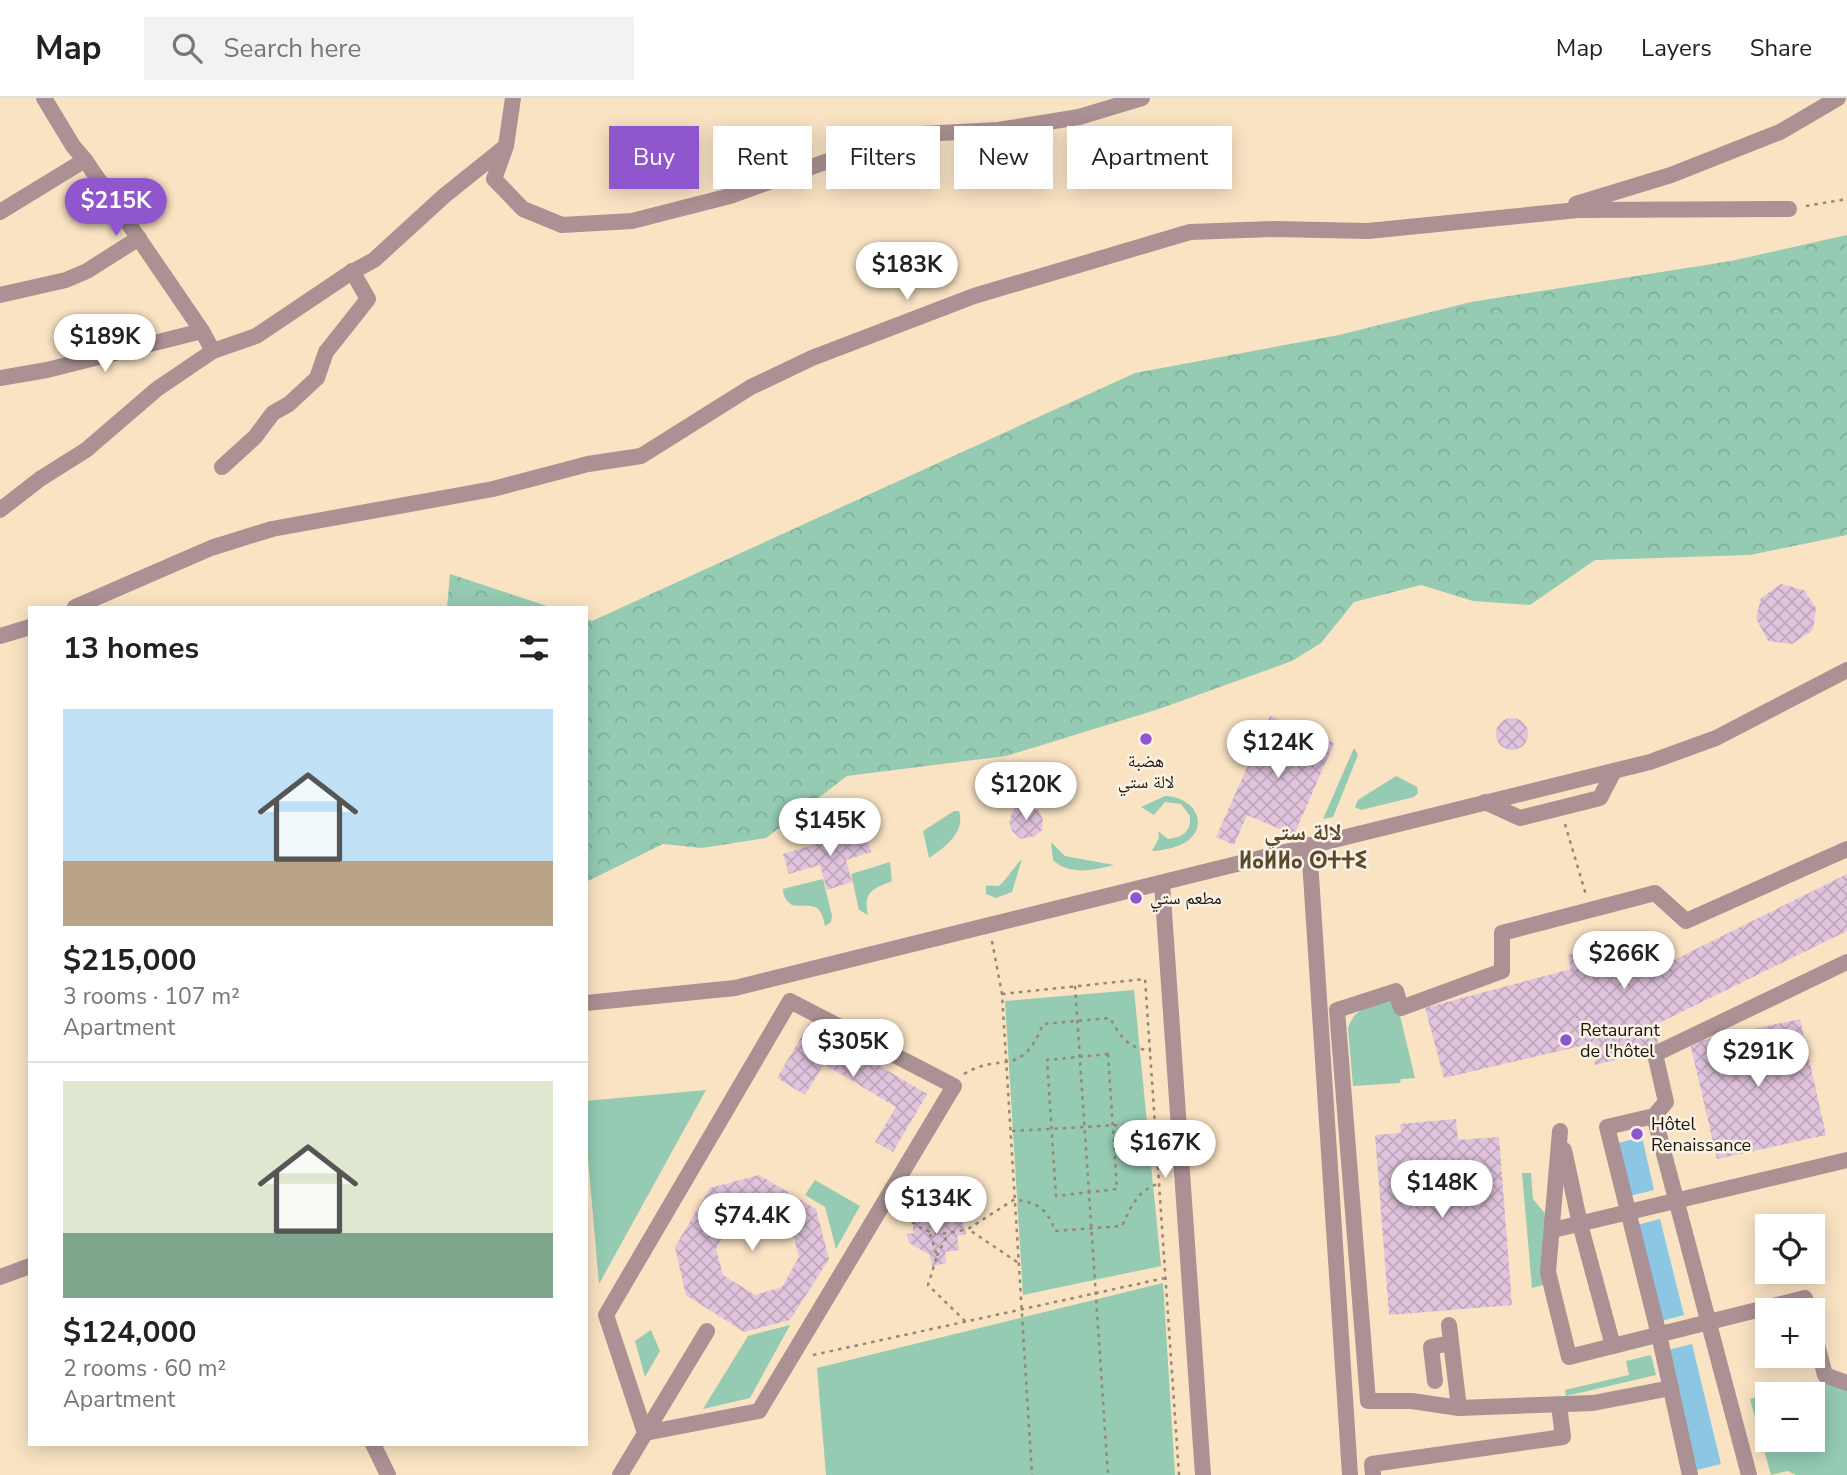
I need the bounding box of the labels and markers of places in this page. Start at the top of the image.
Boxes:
pin: $215K [67,178,165,238]
pin: $183K [858,242,956,302]
pin: $189K [56,314,154,374]
pin: $124K [1229,720,1327,780]
marker: هضبة لالة ستي [1138,731,1154,747]
place label: هضبة لالة ستي [1118,749,1174,797]
pin: $120K [977,762,1075,822]
pin: $145K [781,798,879,858]
place label: مطعم ستي [1150,886,1222,913]
marker: مطعم ستي [1128,890,1144,906]
pin: $266K [1575,932,1673,991]
place label: Retaurant de l'hôtel [1580,1018,1660,1063]
pin: $305K [804,1020,902,1079]
pin: $291K [1709,1030,1807,1089]
marker: Retaurant de l'hôtel [1558,1032,1574,1048]
place label: Hôtel Renaissance [1651,1112,1751,1157]
pin: $167K [1116,1121,1214,1180]
marker: Hôtel Renaissance [1629,1126,1645,1142]
pin: $148K [1393,1160,1491,1220]
pin: $134K [887,1176,985,1236]
pin: $74.4K [695,1194,809,1253]

